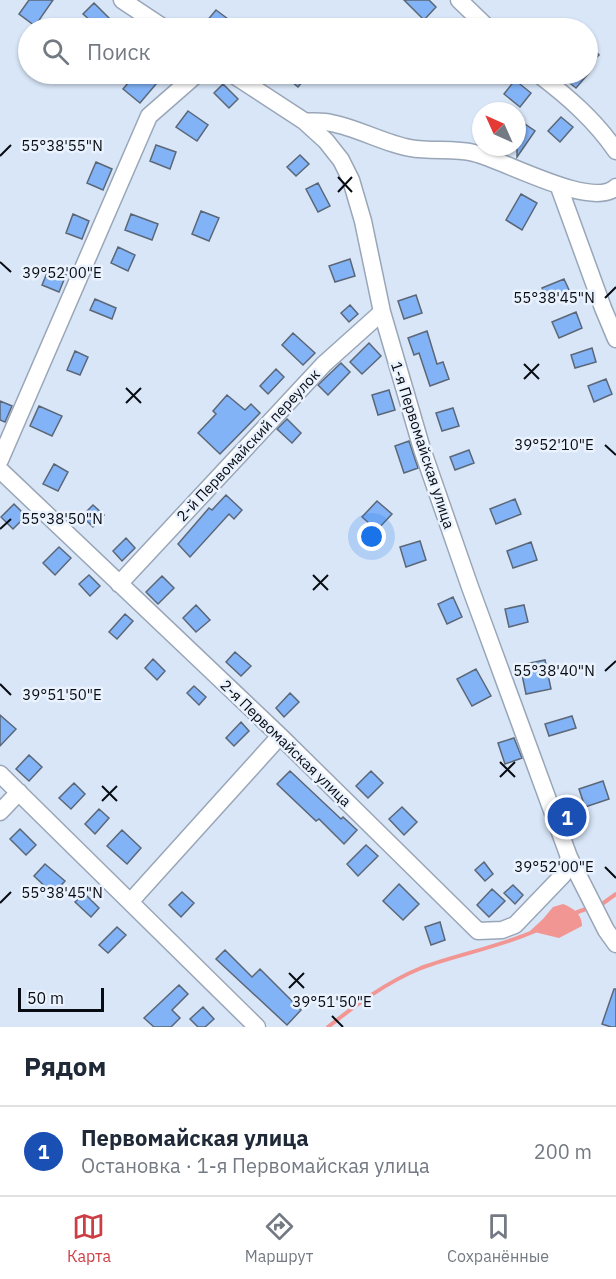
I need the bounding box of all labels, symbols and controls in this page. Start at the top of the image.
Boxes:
search box [18,18,598,84]
icon: search [39,35,72,68]
text: Поиск [87,37,151,66]
north arrow [472,102,526,156]
text: 55°38'55"N [21,136,103,155]
text: 39°52'00"E [22,263,102,282]
text: 55°38'45"N [513,288,595,307]
street label: 1-я Первомайская улица [387,359,459,531]
street label: 2-й Первомайский переулок [172,365,324,525]
text: 39°52'10"E [514,435,594,454]
text: 55°38'50"N [21,509,103,528]
your location [357,522,386,551]
text: 55°38'40"N [513,661,595,680]
street label: 2-я Первомайская улица [217,675,355,811]
text: 39°51'50"E [22,685,102,704]
pin: 1 [548,794,586,840]
text: 39°52'00"E [514,857,594,876]
text: 55°38'45"N [21,883,103,902]
scale bar [18,985,104,1012]
text: 50 m [27,988,64,1008]
text: 39°51'50"E [292,992,372,1011]
text: Рядом [24,1049,106,1083]
text: Первомайская улица [81,1123,309,1152]
text: 1 [38,1138,50,1165]
text: 200 m [534,1138,592,1165]
text: Остановка · 1-я Первомайская улица [81,1152,430,1179]
tab: Карта [67,1210,111,1266]
tab: Маршрут [245,1210,313,1266]
tab: Сохранённые [447,1210,549,1266]

